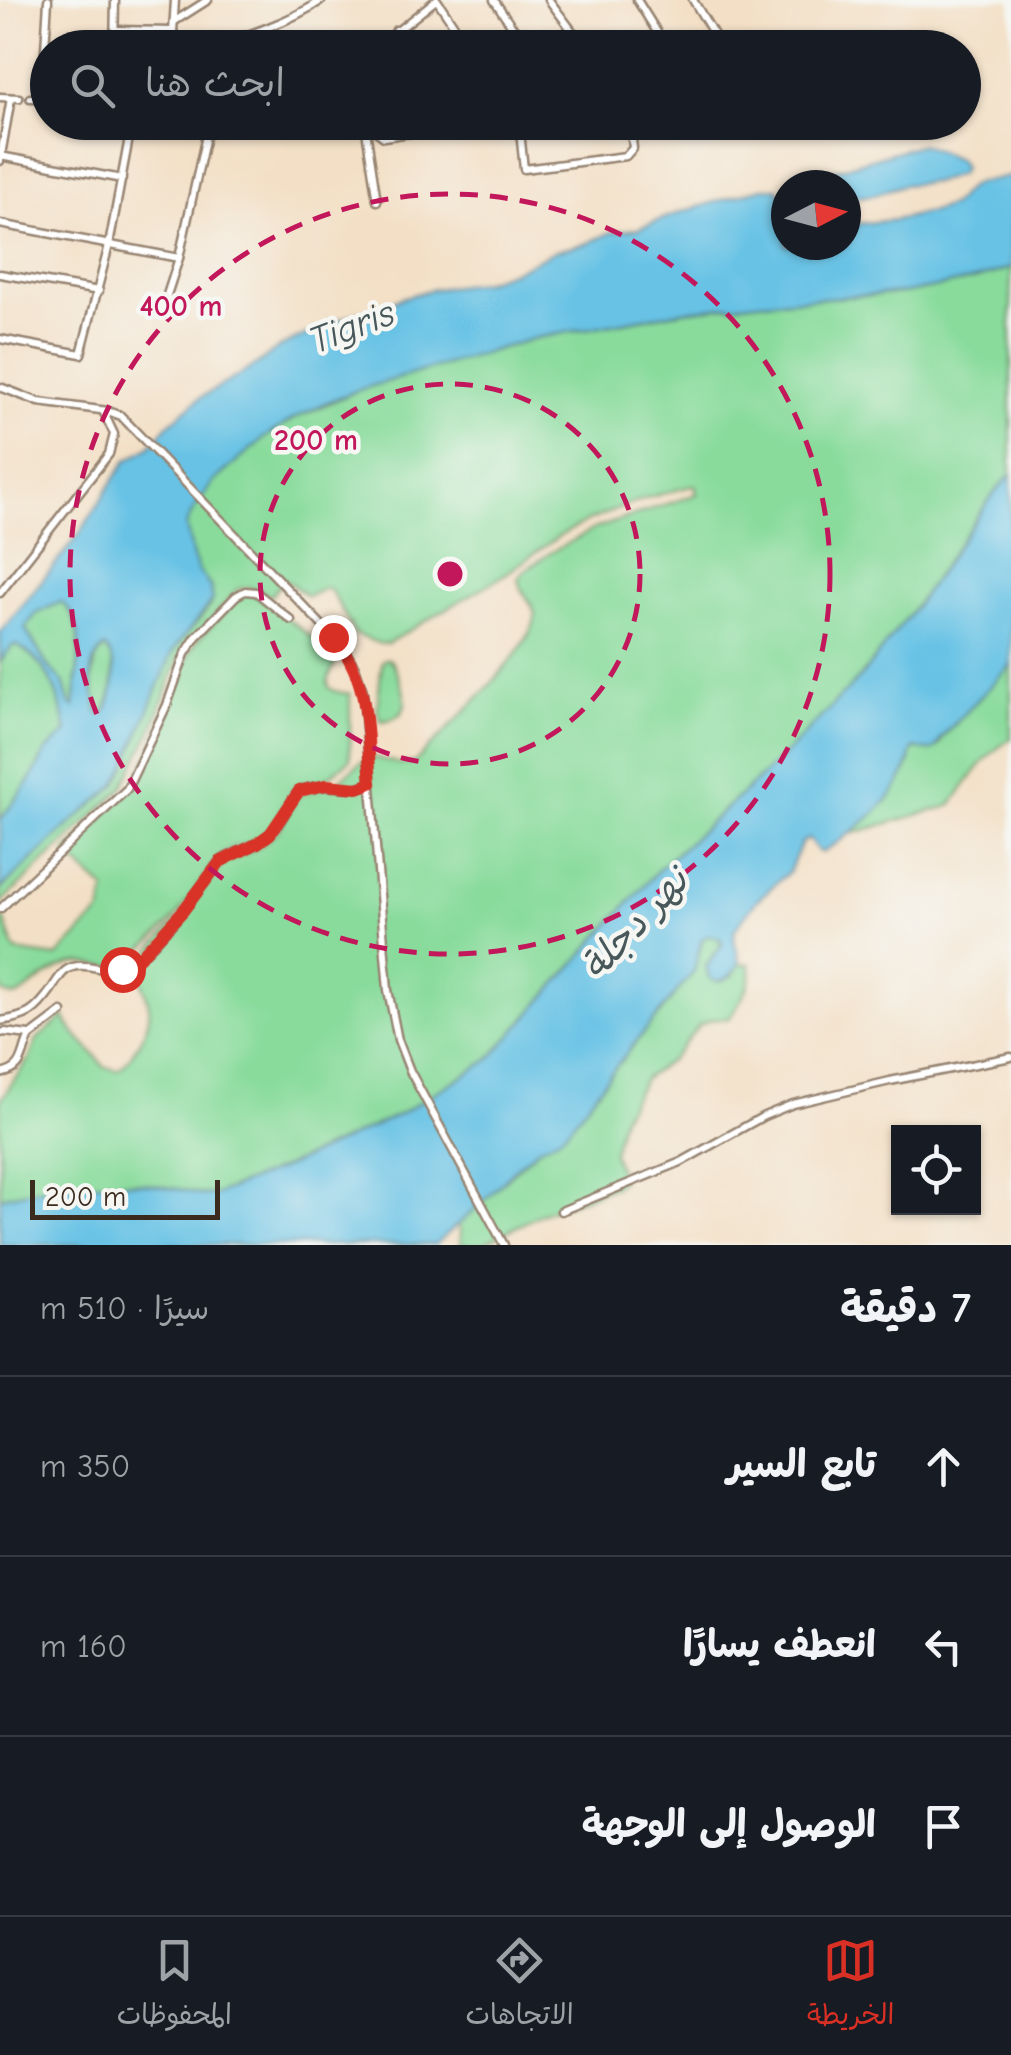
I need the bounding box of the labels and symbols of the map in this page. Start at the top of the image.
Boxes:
north arrow [771,170,861,260]
text: 400 m [140,289,222,324]
water label: Tigris [303,291,401,363]
text: 200 m [274,423,358,458]
centre of rings [432,556,468,592]
route end [311,615,357,661]
water label: نهر دجلة [573,856,700,989]
route start [100,947,146,993]
scale bar [30,1175,220,1220]

